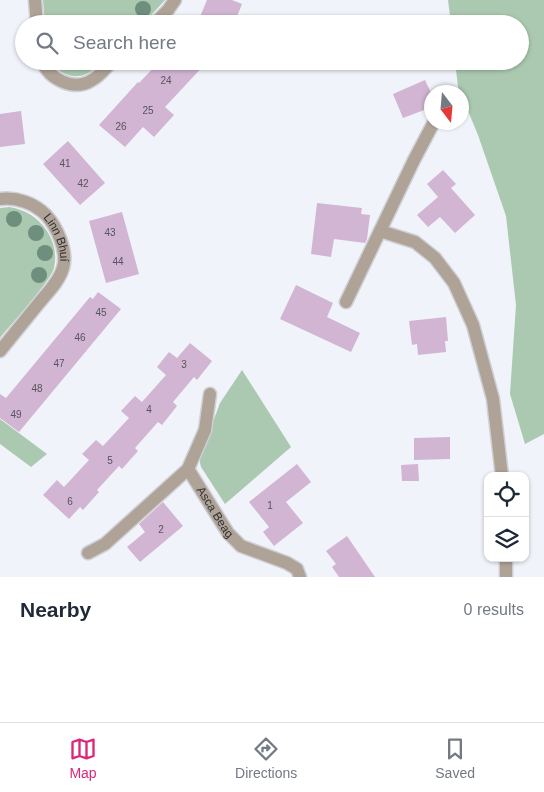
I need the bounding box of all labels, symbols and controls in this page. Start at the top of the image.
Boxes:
search box [15,15,529,70]
icon: search [33,29,61,57]
text: Search here [73,32,177,53]
house number: 24 [160,75,172,86]
north arrow [424,85,469,130]
house number: 25 [142,105,154,116]
house number: 26 [115,121,127,132]
house number: 41 [59,158,71,169]
house number: 42 [77,178,89,189]
street label: Linn Bhuí [41,211,71,262]
house number: 43 [104,227,116,238]
house number: 44 [112,256,124,267]
house number: 45 [95,307,107,318]
house number: 46 [74,332,86,343]
house number: 47 [53,358,65,369]
house number: 3 [181,359,187,370]
house number: 48 [31,383,43,394]
house number: 4 [146,404,152,415]
house number: 49 [10,409,22,420]
house number: 5 [107,455,113,466]
map controls [484,472,529,562]
button: locate [484,472,529,517]
street label: Asca Beag [194,484,236,541]
house number: 6 [67,496,73,507]
house number: 1 [267,500,273,511]
button: layers [484,517,529,562]
house number: 2 [158,524,164,535]
text: Nearby [20,598,91,621]
text: 0 results [464,601,524,618]
tab: Map [69,735,97,781]
tab: Directions [235,735,297,781]
tab: Saved [435,735,475,781]

